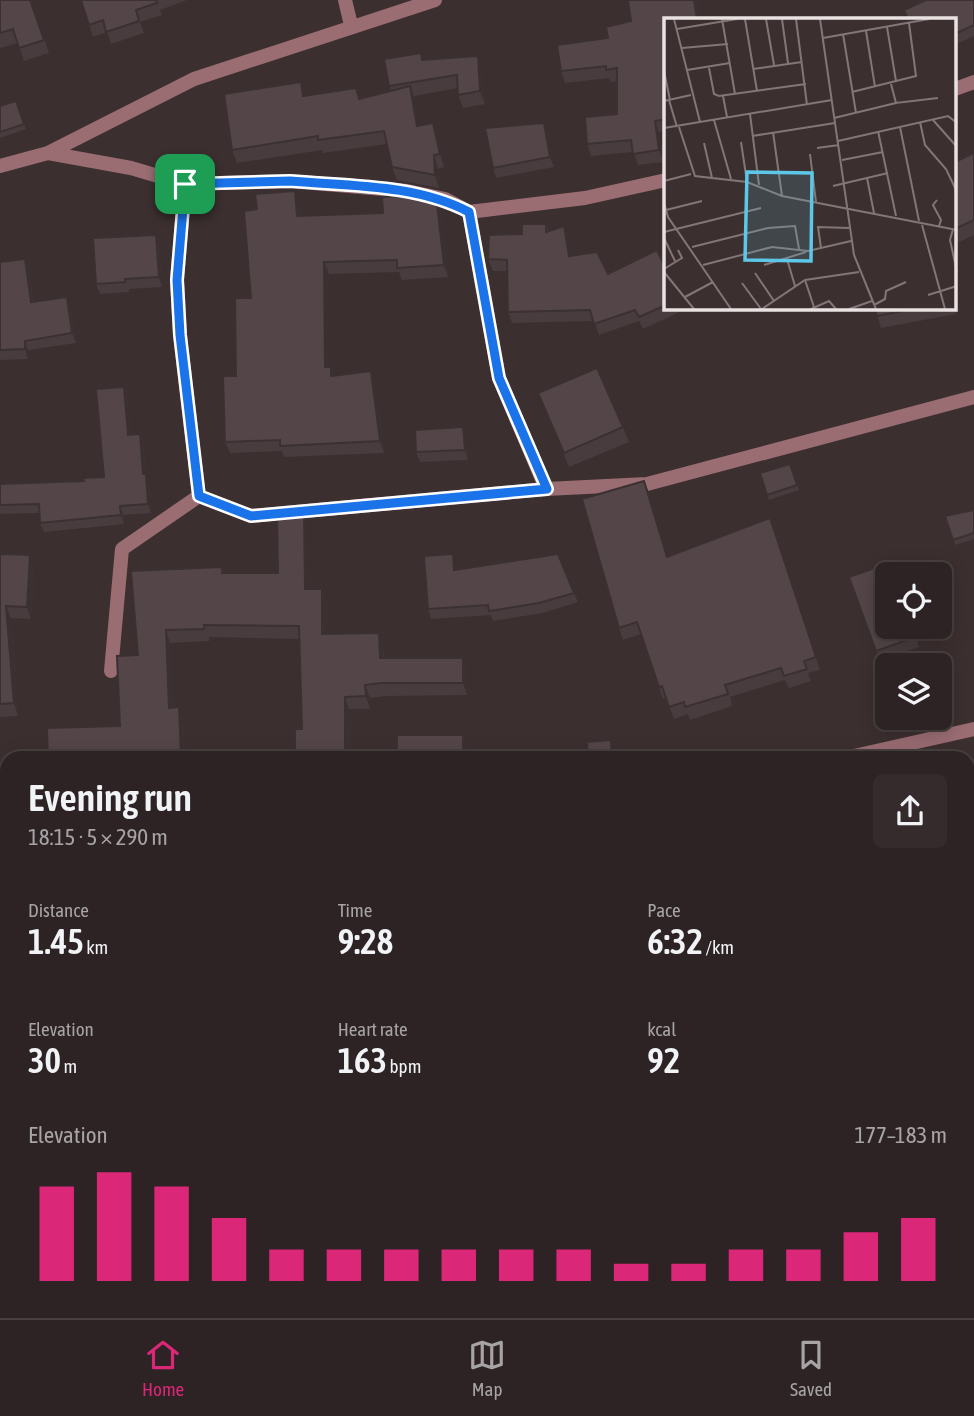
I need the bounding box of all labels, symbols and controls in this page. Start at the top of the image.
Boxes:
inset map [664,18,956,310]
pin [155,154,215,214]
icon: arrive [166,165,204,203]
map controls [875,562,952,730]
button: locate [875,562,952,639]
button: layers [875,653,952,730]
button: share [873,774,947,848]
text: Evening run [28,776,192,819]
text: 18:15 · 5 × 290 m [28,824,168,850]
text: Distance [28,899,89,921]
text: Time [338,899,372,921]
text: Pace [647,899,681,921]
text: 1.45 [28,921,84,961]
text: 9:28 [338,921,393,961]
text: 6:32 [647,921,703,961]
text: km [84,936,108,958]
text: /km [703,936,734,958]
text: Elevation [28,1018,94,1040]
text: Heart rate [338,1018,408,1040]
text: kcal [647,1018,676,1040]
text: 30 [28,1040,61,1080]
text: 163 [338,1040,387,1080]
text: 92 [647,1040,680,1080]
text: m [61,1055,77,1077]
text: bpm [387,1055,421,1077]
text: Elevation [28,1122,108,1148]
text: 177–183 m [854,1122,947,1148]
tab: Home [142,1336,184,1400]
tab: Map [468,1336,506,1400]
tab: Saved [790,1336,832,1400]

